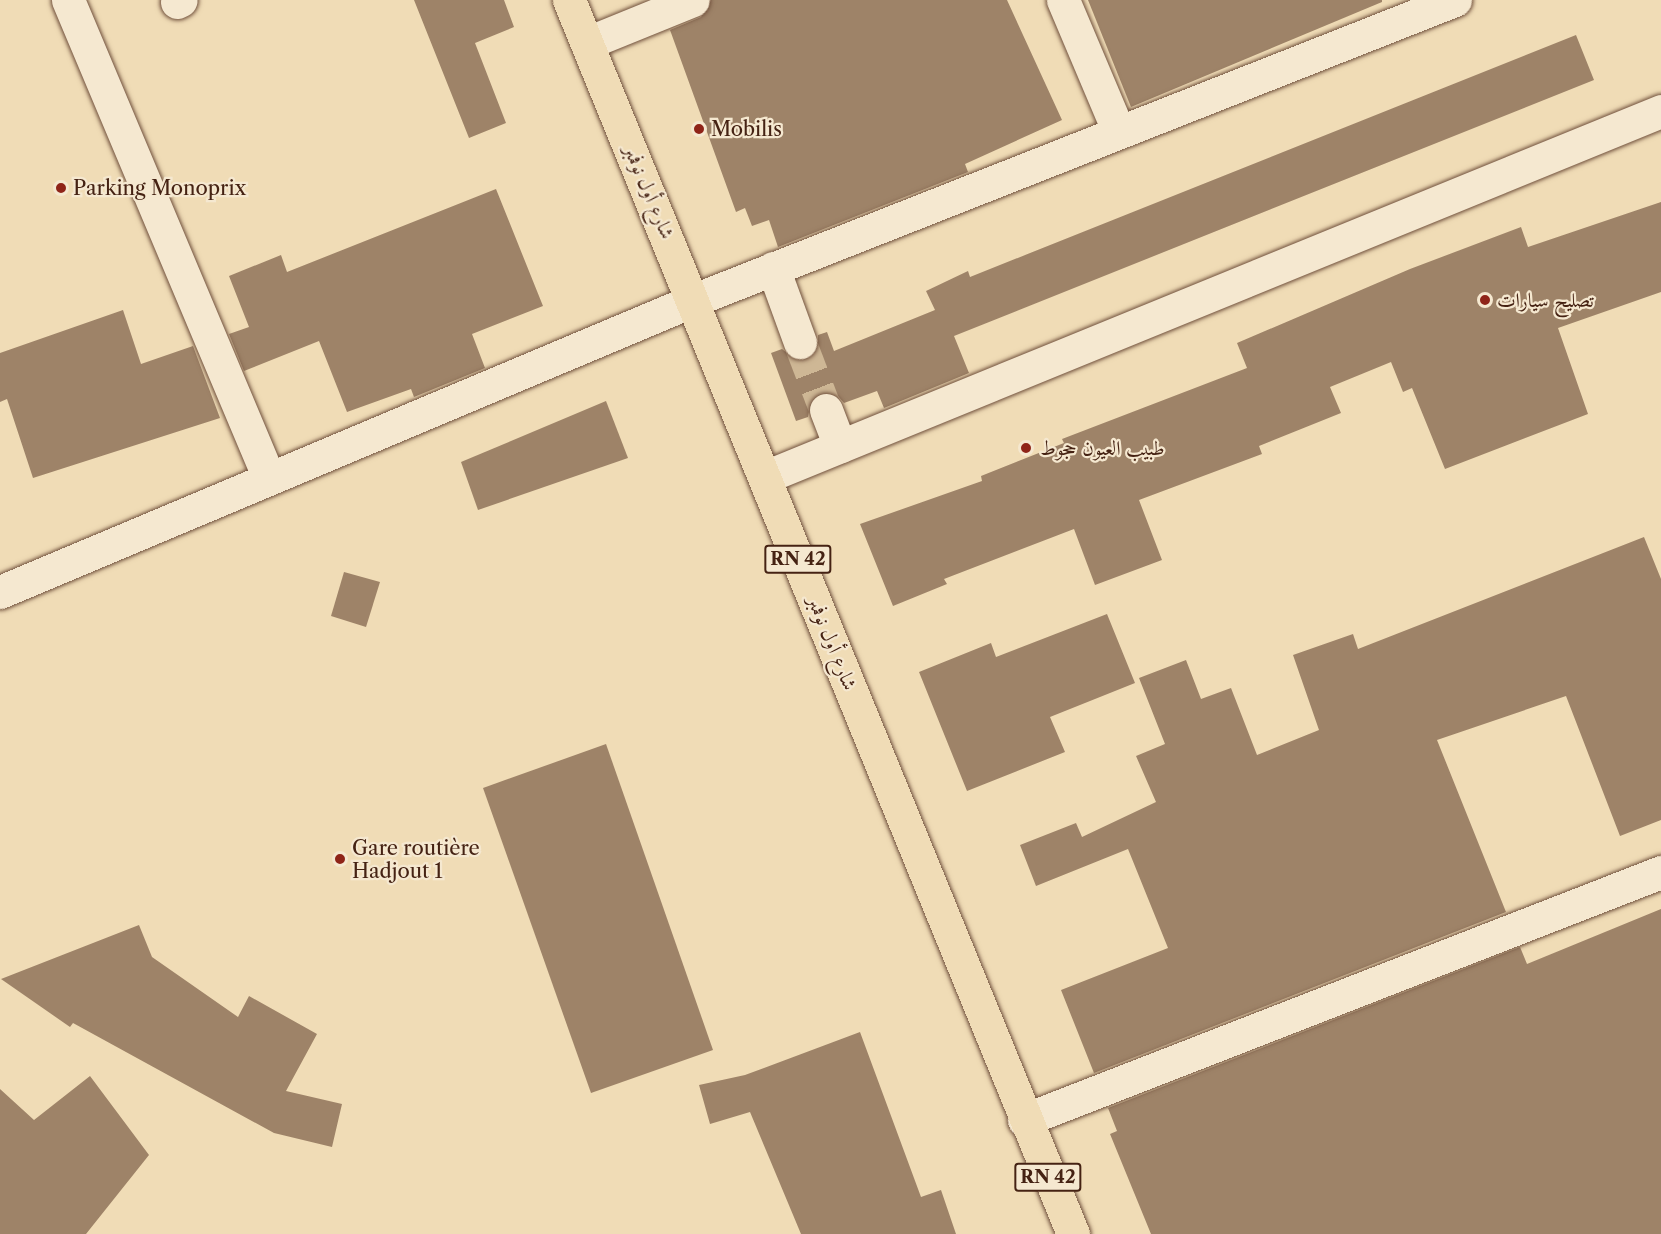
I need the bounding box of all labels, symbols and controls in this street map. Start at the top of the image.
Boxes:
place label: Mobilis [711,117,782,141]
marker: Mobilis [692,122,706,136]
street label: شارع أول نوفمبر [618,141,680,243]
place label: Parking Monoprix [73,176,246,200]
marker: Parking Monoprix [54,181,68,195]
place label: تصليح سيارات [1497,288,1594,312]
marker: تصليح سيارات [1478,293,1492,307]
place label: طبيب العيون حجوط [1040,436,1165,460]
marker: طبيب العيون حجوط [1017,439,1035,457]
road number: RN 42 [764,544,832,574]
street label: شارع أول نوفمبر [802,592,862,694]
place label: Gare routière Hadjout 1 [352,836,480,883]
marker: Gare routière Hadjout 1 [333,852,347,866]
road number: RN 42 [1014,1162,1082,1192]

